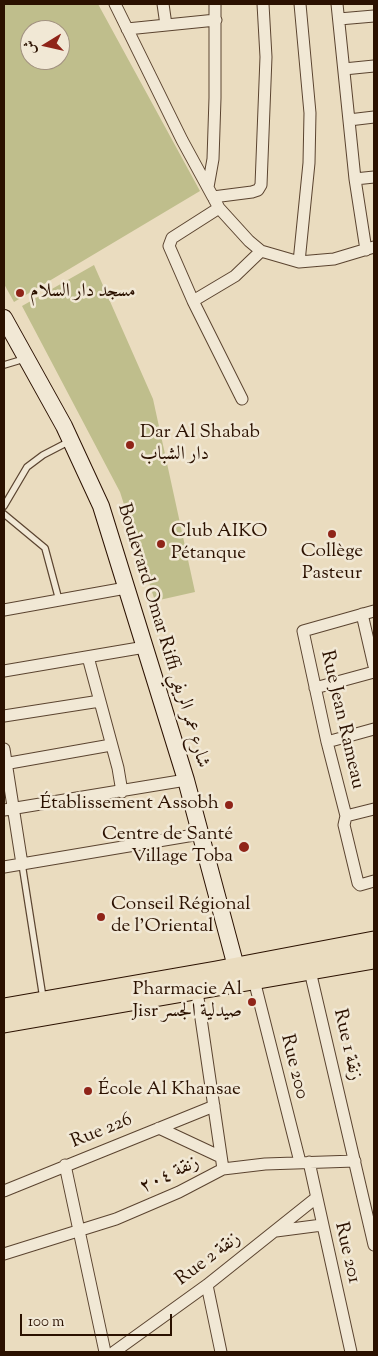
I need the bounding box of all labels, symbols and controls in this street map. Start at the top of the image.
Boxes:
north arrow [20,20,70,70]
text: ش [20,39,42,56]
place label: مسجد دار السلام [30,282,136,304]
marker: مسجد دار السلام [14,287,26,299]
place label: Dar Al Shabab دار الشباب [140,423,260,467]
marker: Dar Al Shabab دار الشباب [124,439,136,451]
street label: Boulevard Omar Riffi شارع عمر الريفي [111,501,213,771]
place label: Club AIKO Pétanque [171,522,267,566]
marker: Collège Pasteur [326,528,338,540]
marker: Club AIKO Pétanque [155,538,167,550]
place label: Collège Pasteur [301,542,363,586]
street label: Rue Jean Rameau [314,648,368,792]
place label: Établissement Assobh [40,794,219,816]
marker: Établissement Assobh [223,799,235,811]
place label: Centre de Santé Village Toba [102,825,233,869]
marker: Centre de Santé Village Toba [237,840,251,854]
place label: Conseil Régional de l'Oriental [111,895,251,939]
marker: Conseil Régional de l'Oriental [95,911,107,923]
place label: Pharmacie Al Jisr صيدلية الجسر [133,980,242,1024]
marker: Pharmacie Al Jisr صيدلية الجسر [246,996,258,1008]
street label: Rue 1 زنقة [327,1007,365,1083]
street label: Rue 200 [274,1032,312,1102]
place label: École Al Khansae [98,1080,241,1102]
marker: École Al Khansae [82,1085,94,1097]
street label: Rue 226 [68,1109,136,1155]
street label: زنقة ٢٠٤ [137,1152,203,1200]
street label: Rue 201 [328,1220,364,1286]
street label: Rue 2 زنقة [172,1228,246,1292]
scale bar [22,1304,175,1336]
text: 100 m [28,1312,64,1333]

